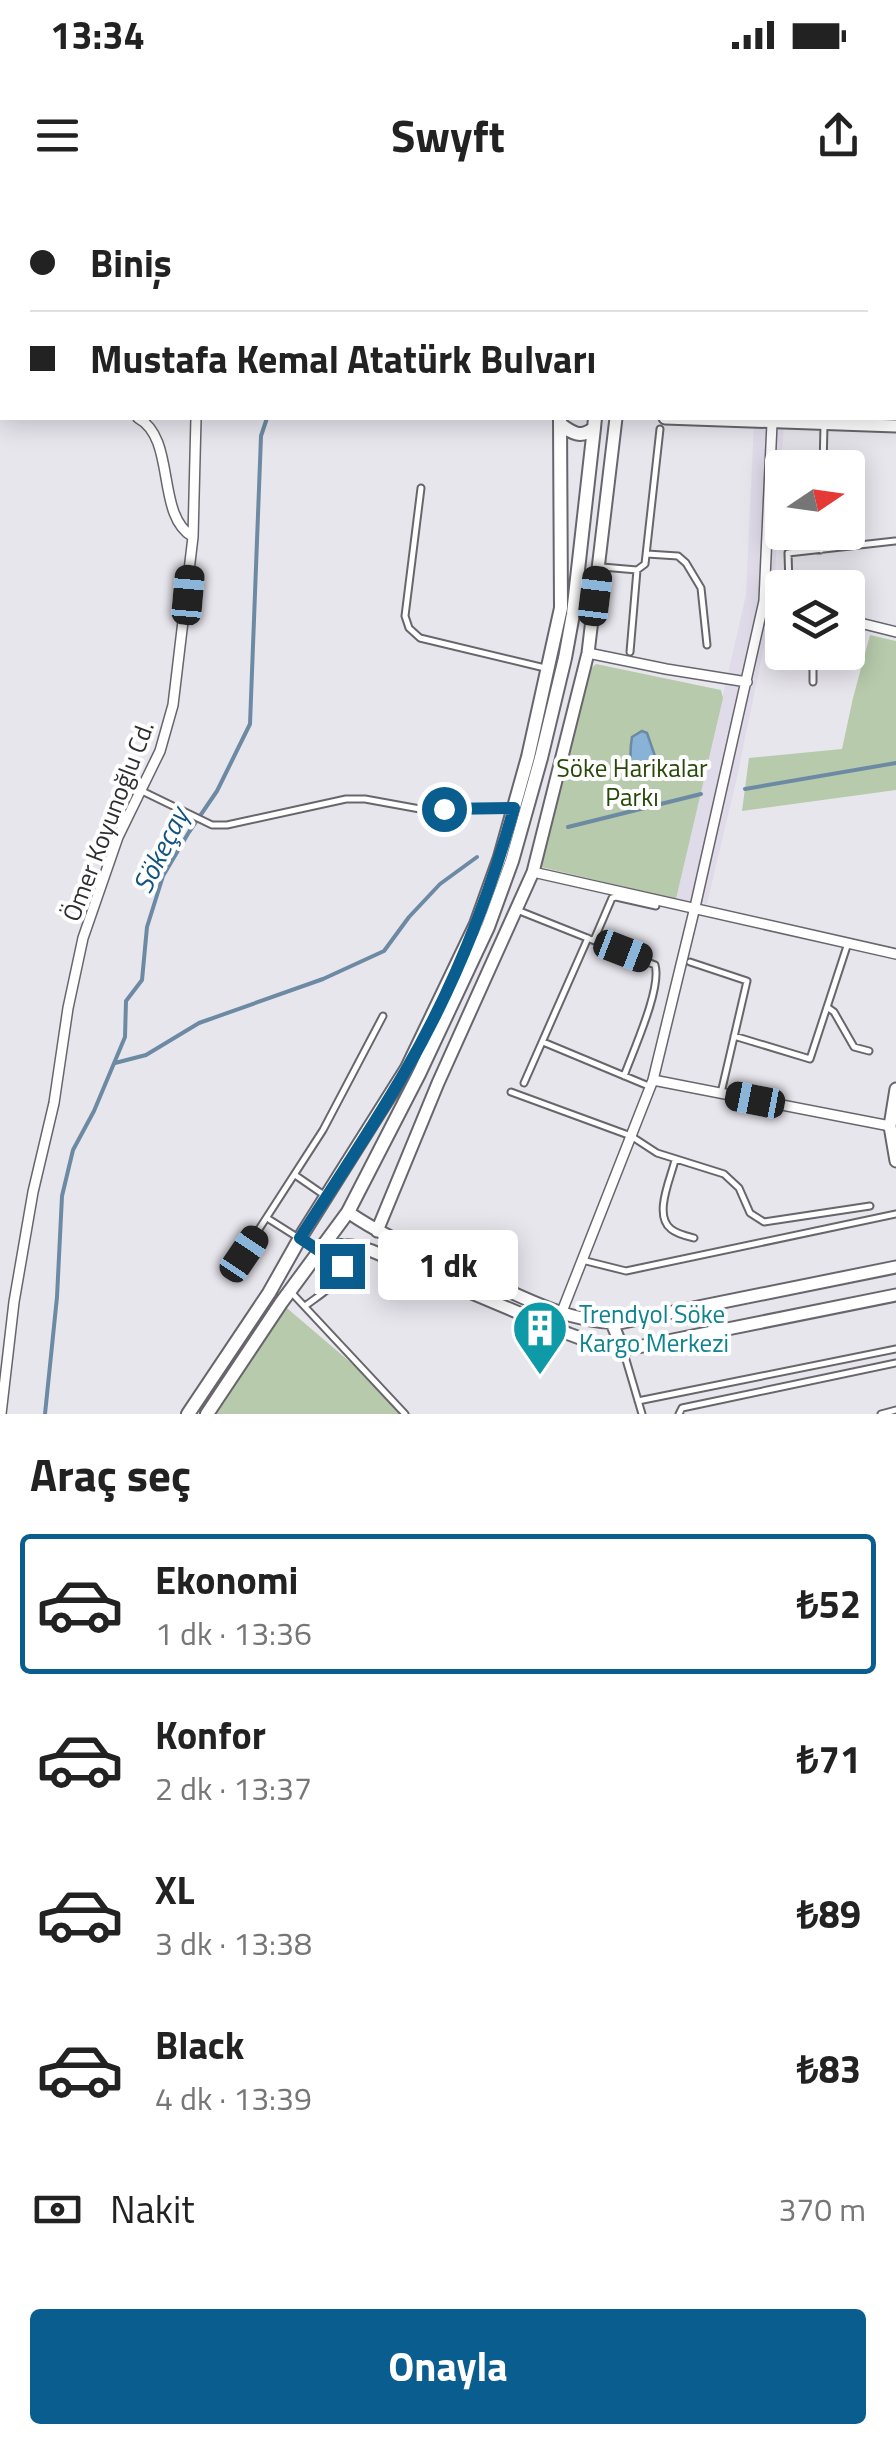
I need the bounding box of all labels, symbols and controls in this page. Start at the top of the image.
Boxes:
text: 13:34 [50,6,145,64]
text: Swyft [391,101,505,169]
icon: menu [30,108,85,163]
icon: share [811,108,866,163]
text: Biniş [90,234,172,292]
text: Mustafa Kemal Atatürk Bulvarı [90,330,596,388]
north arrow [765,450,865,550]
map controls [765,450,865,670]
car [170,564,206,626]
car [576,564,614,628]
button: layers [765,570,865,670]
street label: Ömer Koyunoğlu Cd. [52,715,164,927]
park label: Söke Harikalar Parkı [556,749,708,816]
route start [422,787,467,832]
water label: Sökeçay [121,797,201,900]
car [590,926,656,976]
car [723,1080,787,1120]
car [215,1221,273,1287]
callout: 1 dk [377,1231,517,1301]
text: 1 dk [418,1241,478,1289]
route end [320,1244,365,1289]
place label: Trendyol Söke Kargo Merkezi [579,1295,729,1362]
building icon: Trendyol Söke Kargo Merkezi [510,1298,570,1377]
text: Araç seç [30,1440,191,1508]
text: Ekonomi [155,1551,298,1609]
icon: car [35,1559,125,1649]
text: ₺52 [797,1575,861,1633]
text: 1 dk · 13:36 [155,1609,312,1657]
text: Konfor [155,1706,266,1764]
icon: car [35,1714,125,1804]
text: ₺71 [797,1730,861,1788]
text: 2 dk · 13:37 [155,1764,312,1812]
text: XL [155,1861,195,1919]
icon: car [35,1869,125,1959]
text: ₺89 [797,1885,861,1943]
text: 3 dk · 13:38 [155,1919,312,1967]
text: Black [155,2016,244,2074]
icon: car [35,2024,125,2114]
text: ₺83 [797,2040,861,2098]
text: 4 dk · 13:39 [155,2074,312,2122]
text: Nakit [110,2180,195,2238]
icon: cash [30,2182,85,2237]
text: 370 m [778,2185,866,2233]
button: Onayla [30,2309,866,2424]

